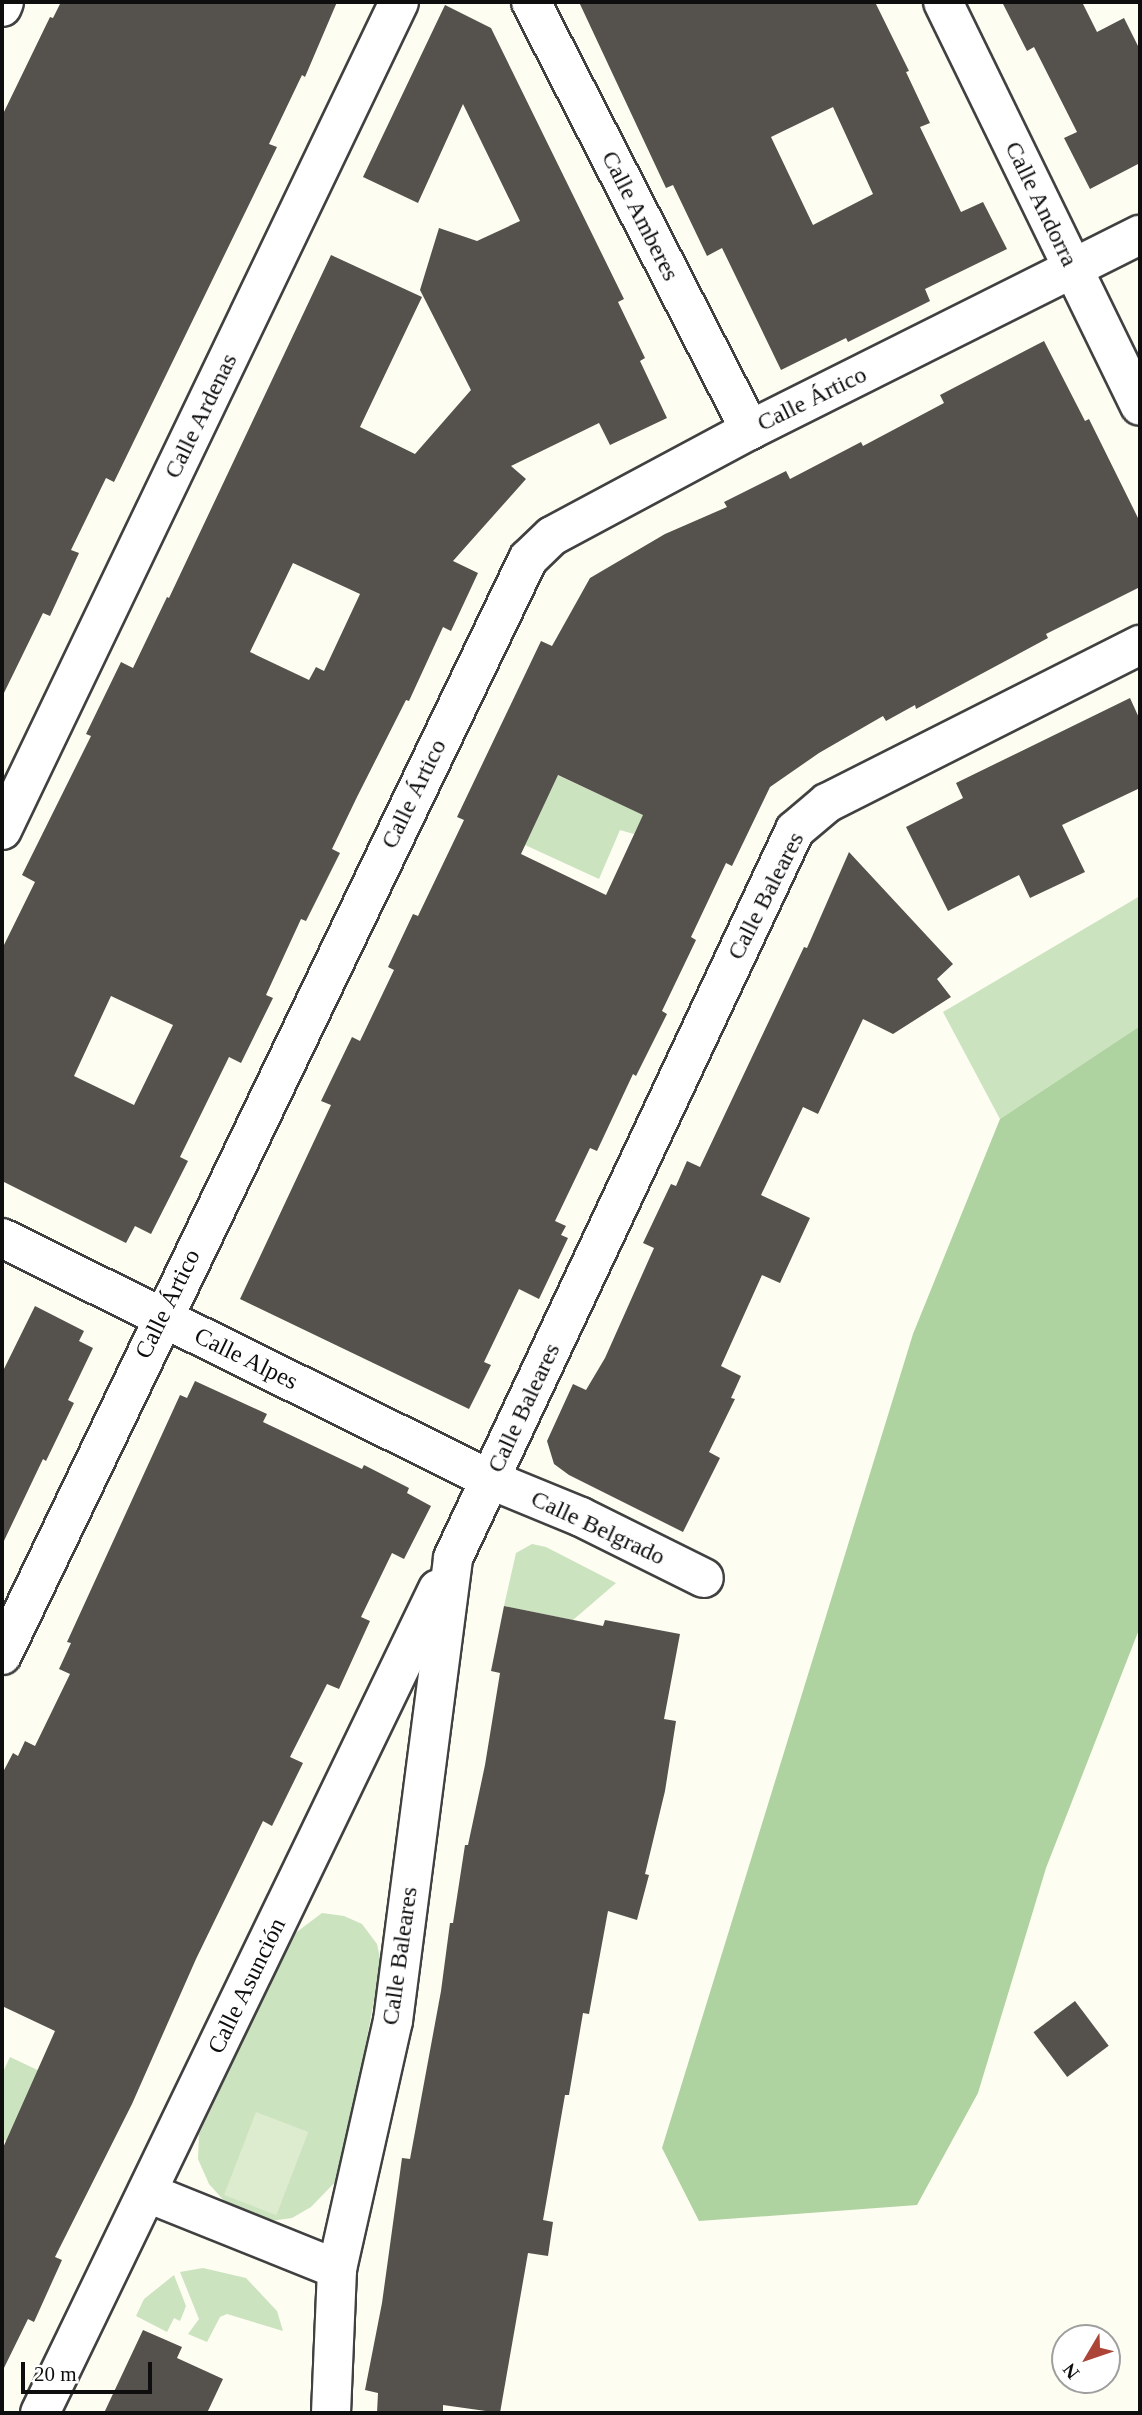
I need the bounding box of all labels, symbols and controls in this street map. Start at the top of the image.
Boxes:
street label: Calle Andorra [998,136,1084,272]
street label: Calle Amberes [595,146,685,286]
street label: Calle Ardenas [158,348,244,484]
street label: Calle Ártico [753,360,871,438]
street label: Calle Ártico [375,735,453,853]
street label: Calle Baleares [722,827,810,965]
street label: Calle Ártico [129,1245,207,1363]
street label: Calle Alpes [189,1321,303,1397]
street label: Calle Baleares [482,1339,566,1477]
street label: Calle Belgrado [526,1484,670,1572]
street label: Calle Baleares [376,1885,424,2027]
street label: Calle Asunción [201,1913,293,2059]
north arrow [1051,2324,1121,2394]
scale bar [24,2348,156,2392]
text: N [1058,2359,1083,2383]
text: 20 m [34,2362,77,2386]

